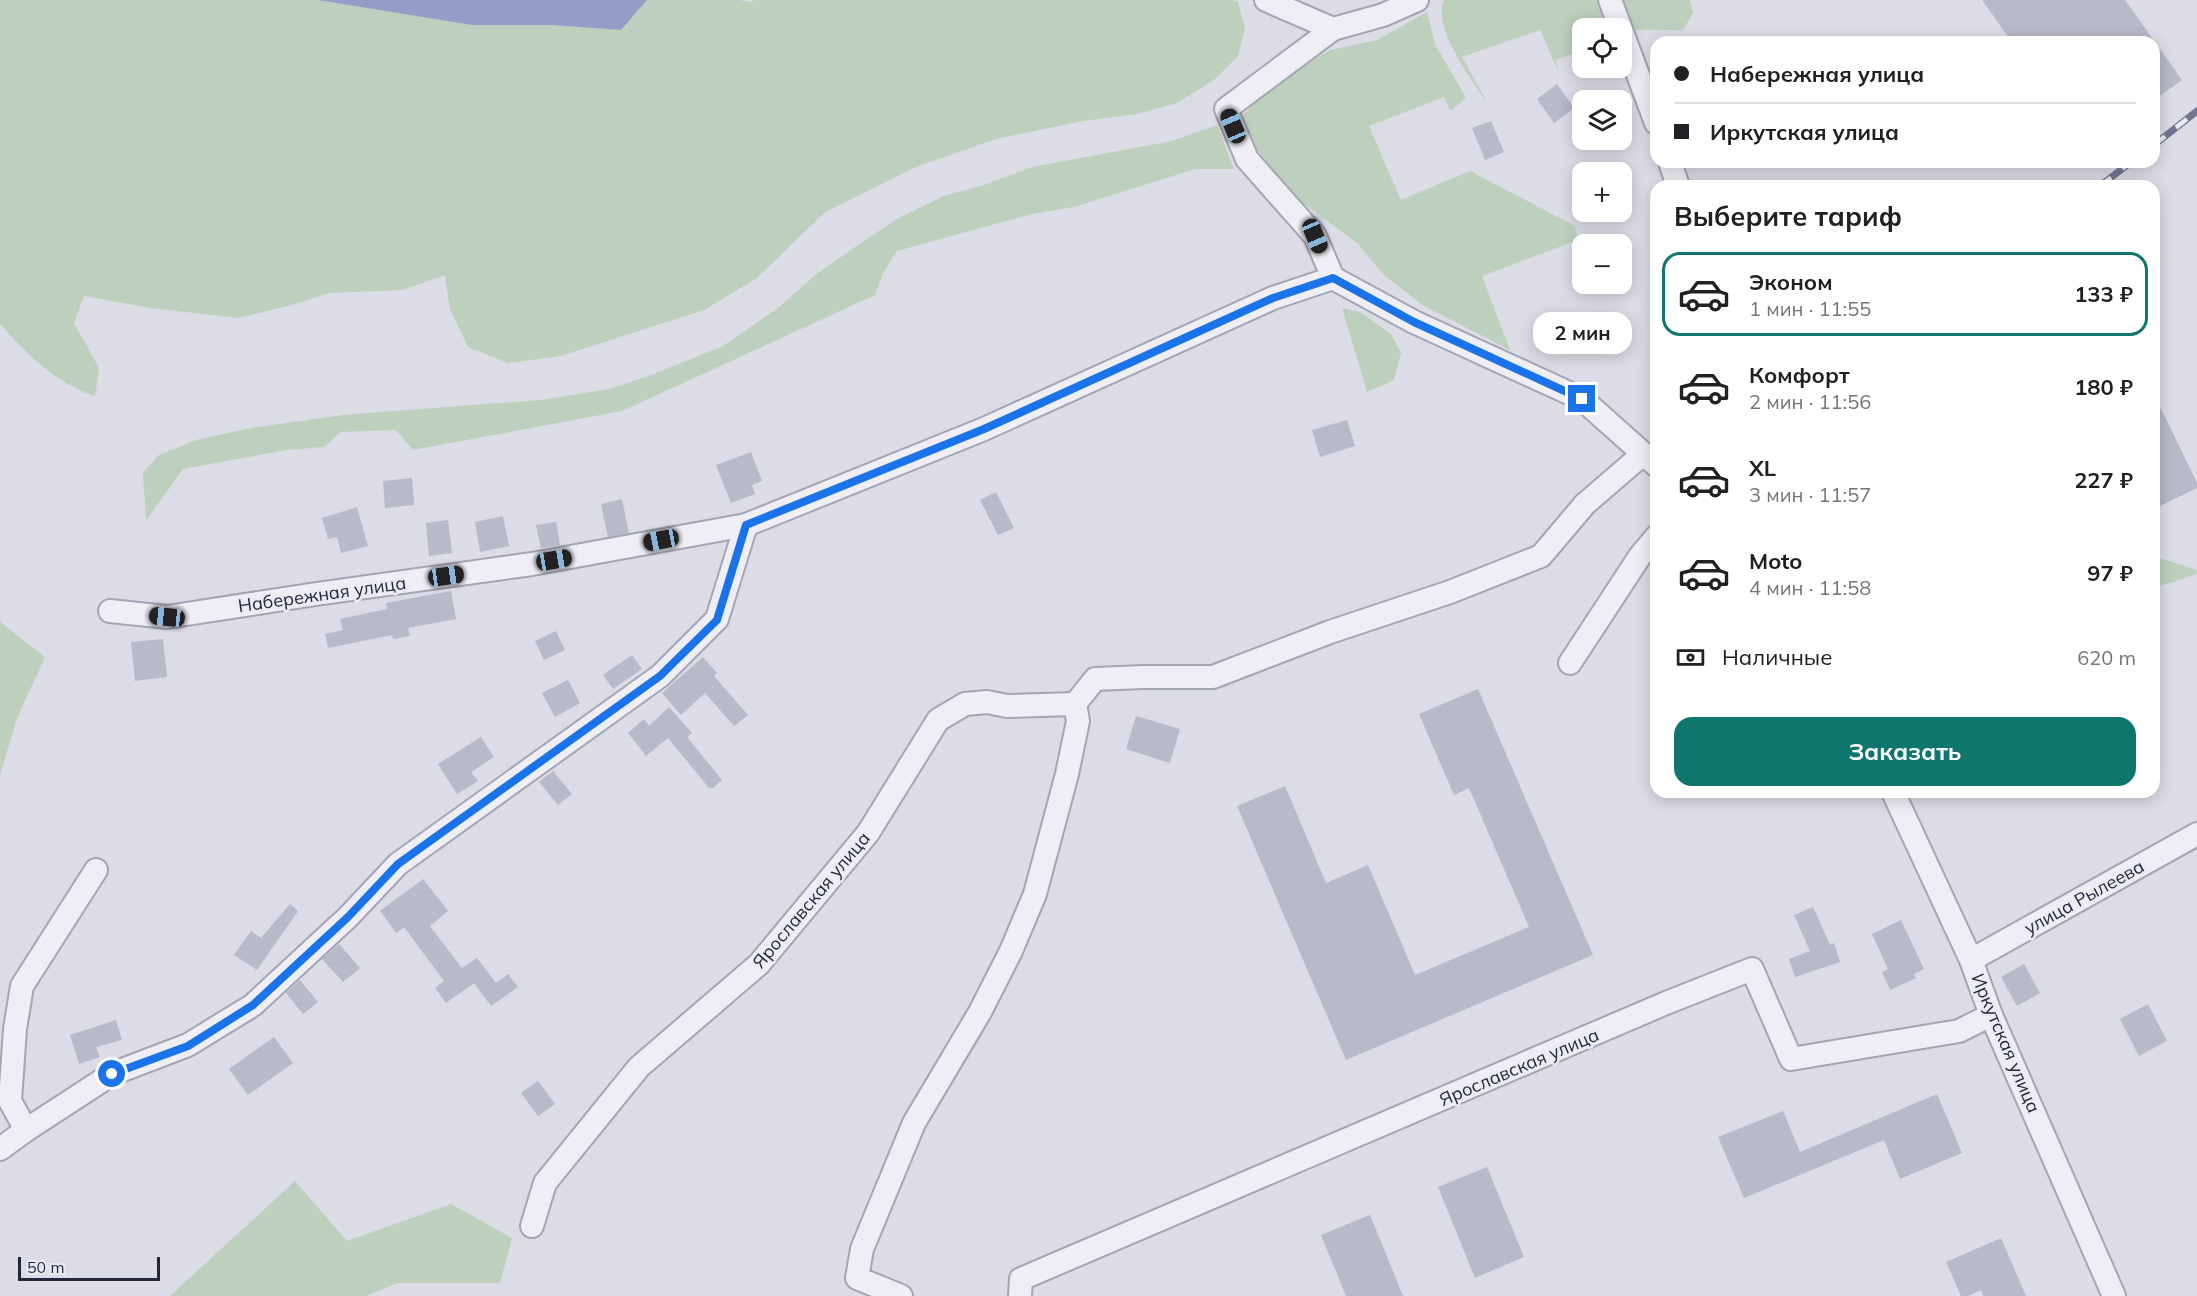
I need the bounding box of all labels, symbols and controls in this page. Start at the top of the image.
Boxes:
map controls [1572,18,1632,294]
button: locate [1572,18,1632,78]
text: Набережная улица [1710,60,1924,88]
button: layers [1572,90,1632,150]
car [1218,106,1248,146]
text: Иркутская улица [1710,118,1899,146]
button: + [1572,162,1632,222]
text: Выберите тариф [1674,199,1902,233]
car [1300,216,1330,256]
button: − [1572,234,1632,294]
icon: car [1677,267,1731,321]
text: Эконом [1749,268,1833,296]
text: 133 ₽ [2074,280,2133,308]
text: 1 мин · 11:55 [1749,296,1871,321]
callout: 2 мин [1532,312,1632,354]
text: 2 мин [1554,320,1611,345]
icon: car [1677,360,1731,414]
text: Комфорт [1749,361,1850,389]
text: 180 ₽ [2074,373,2133,401]
route end [1568,385,1595,412]
text: 2 мин · 11:56 [1749,389,1871,414]
icon: car [1677,453,1731,507]
text: XL [1749,454,1776,482]
text: 227 ₽ [2074,466,2133,494]
text: 3 мин · 11:57 [1749,482,1871,507]
car [642,528,680,552]
icon: car [1677,546,1731,600]
text: Moto [1749,547,1802,575]
car [535,548,573,572]
text: 97 ₽ [2087,559,2133,587]
car [427,565,465,587]
street label: Набережная улица [236,571,408,617]
text: 4 мин · 11:58 [1749,575,1871,600]
car [148,606,186,628]
icon: cash [1674,641,1707,674]
text: Наличные [1722,643,1832,671]
text: 620 m [2077,645,2136,670]
button: Заказать [1674,717,2136,786]
street label: Ярославская улица [747,827,875,973]
street label: улица Рылеева [2020,855,2148,939]
street label: Иркутская улица [1966,970,2046,1116]
street label: Ярославская улица [1436,1023,1602,1111]
route start [98,1060,125,1087]
scale bar [18,1254,160,1282]
text: 50 m [27,1257,64,1277]

